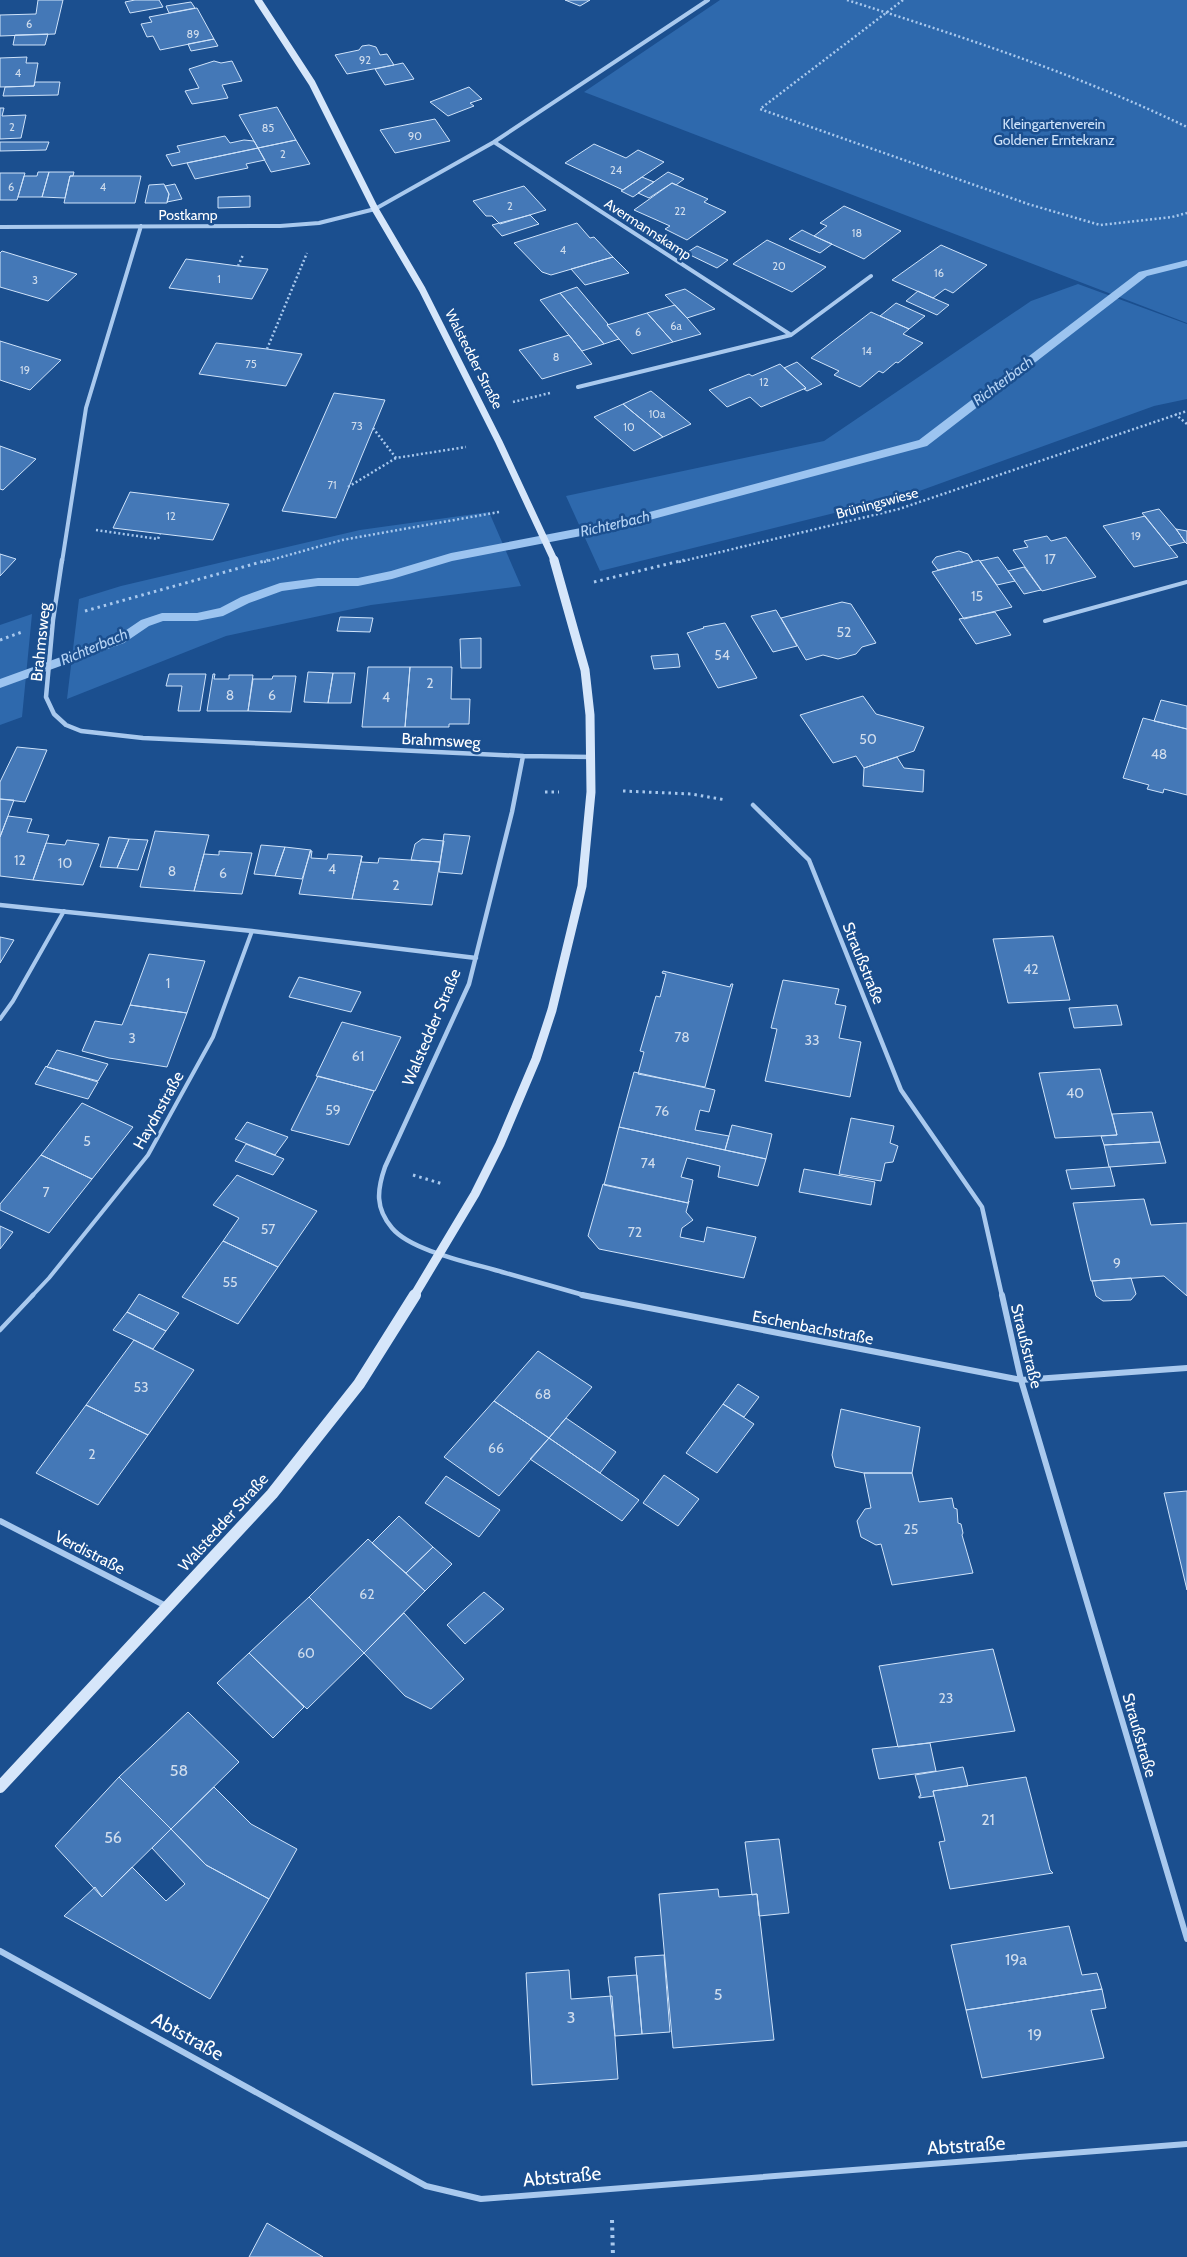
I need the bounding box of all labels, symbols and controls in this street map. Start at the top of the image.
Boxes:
house number: 6 [26,17,32,31]
house number: 89 [187,27,199,41]
house number: 92 [359,53,371,67]
house number: 4 [15,66,22,80]
park label: Kleingartenverein Goldener Erntekranz [993,115,1115,149]
house number: 2 [9,120,15,134]
house number: 85 [262,121,274,135]
house number: 90 [408,129,422,143]
house number: 2 [280,147,286,161]
house number: 24 [610,163,623,177]
house number: 6 [8,180,14,194]
house number: 4 [100,180,107,194]
street label: Avermannskamp [601,194,695,264]
house number: 2 [507,199,513,213]
house number: 22 [674,204,686,218]
street label: Postkamp [158,206,218,224]
house number: 18 [852,226,862,240]
house number: 4 [560,243,567,257]
house number: 20 [772,259,786,273]
house number: 16 [934,266,944,280]
house number: 1 [217,272,221,286]
house number: 3 [32,273,38,287]
street label: Walstedder Straße [441,306,507,412]
house number: 6a [670,319,682,333]
house number: 6 [635,325,641,339]
house number: 14 [862,344,873,358]
house number: 8 [553,350,559,364]
water label: Richterbach [969,352,1037,410]
house number: 75 [245,357,257,371]
house number: 19 [20,363,30,377]
house number: 12 [759,375,769,389]
house number: 10a [649,407,666,421]
house number: 73 [351,419,363,433]
house number: 10 [623,420,635,434]
house number: 71 [327,478,337,492]
street label: Brüningswiese [834,483,920,523]
water label: Richterbach [578,507,652,541]
house number: 12 [166,509,176,523]
house number: 19 [1131,529,1141,543]
house number: 17 [1044,550,1056,568]
house number: 15 [971,587,983,605]
street label: Brahmsweg [27,601,54,682]
house number: 52 [837,623,851,641]
water label: Richterbach [58,625,130,669]
house number: 54 [714,646,730,664]
house number: 2 [426,674,434,692]
house number: 8 [226,686,234,704]
house number: 6 [268,686,276,704]
house number: 4 [382,688,390,706]
street label: Brahmsweg [401,729,482,752]
house number: 50 [859,730,877,748]
house number: 48 [1151,745,1167,763]
house number: 12 [14,851,26,869]
house number: 10 [58,854,72,872]
house number: 4 [328,860,336,878]
house number: 8 [168,862,176,880]
house number: 6 [219,864,227,882]
house number: 2 [392,876,400,894]
street label: Straußstraße [838,919,889,1007]
house number: 42 [1023,960,1039,978]
street label: Walstedder Straße [398,966,465,1089]
house number: 1 [166,974,170,992]
house number: 78 [674,1028,690,1046]
house number: 3 [128,1029,136,1047]
house number: 33 [804,1031,820,1049]
house number: 61 [352,1047,364,1065]
street label: Haydnstraße [129,1068,188,1153]
house number: 40 [1066,1084,1084,1102]
house number: 59 [325,1101,341,1119]
house number: 76 [655,1102,669,1120]
house number: 5 [83,1132,91,1150]
house number: 74 [641,1154,655,1172]
house number: 7 [42,1183,50,1201]
house number: 57 [261,1220,275,1238]
house number: 72 [628,1223,642,1241]
house number: 9 [1113,1254,1121,1272]
house number: 55 [222,1273,238,1291]
street label: Straußstraße [1007,1302,1046,1390]
street label: Eschenbachstraße [751,1306,875,1349]
house number: 53 [133,1378,149,1396]
house number: 68 [535,1385,551,1403]
house number: 66 [488,1439,504,1457]
house number: 2 [88,1445,96,1463]
street label: Walstedder Straße [174,1469,272,1575]
house number: 25 [904,1520,918,1538]
street label: Verdistraße [52,1527,128,1578]
house number: 62 [359,1585,375,1603]
house number: 60 [297,1644,315,1662]
house number: 23 [939,1689,953,1707]
street label: Straußstraße [1118,1691,1161,1779]
house number: 58 [170,1761,188,1780]
house number: 21 [981,1810,995,1829]
house number: 56 [104,1828,122,1847]
house number: 19a [1005,1950,1027,1969]
house number: 5 [714,1985,722,2004]
street label: Abtstraße [148,2007,228,2066]
house number: 3 [567,2008,575,2027]
house number: 19 [1028,2025,1042,2044]
street label: Abtstraße [926,2131,1006,2160]
street label: Abtstraße [522,2162,602,2191]

